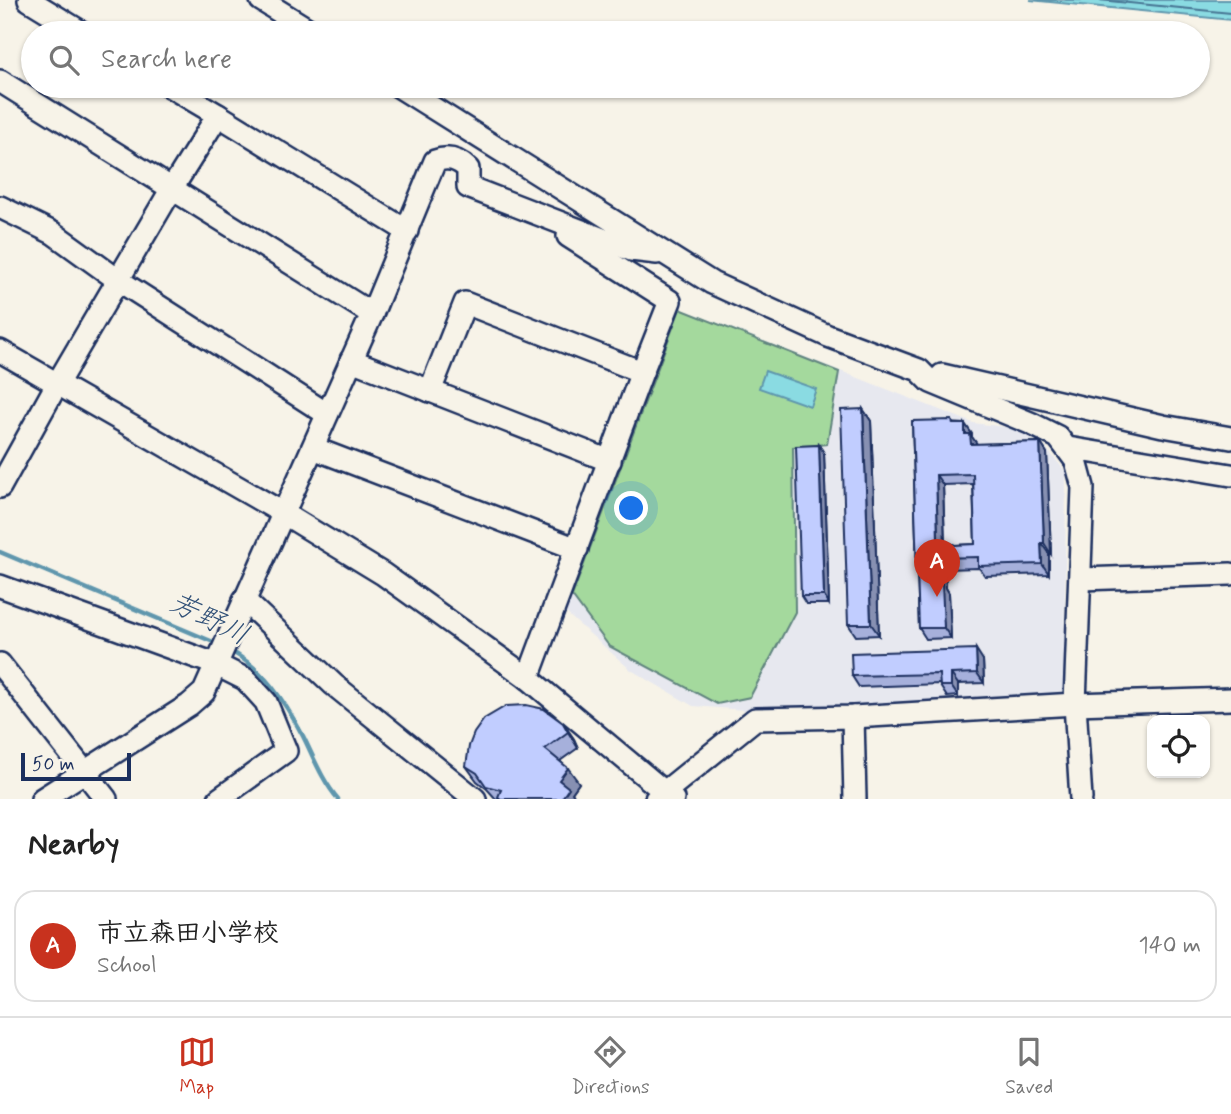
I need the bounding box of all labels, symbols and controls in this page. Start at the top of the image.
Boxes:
search box [21,21,1210,98]
icon: search [45,41,83,79]
text: Search here [101,43,232,77]
your location [614,491,648,525]
pin: A [914,539,960,597]
water label: 芳野川 [163,585,255,655]
map controls [1147,715,1210,778]
button: locate [1147,715,1210,778]
scale bar [21,750,131,782]
text: 50 m [32,752,75,777]
text: Nearby [28,825,119,864]
text: 市立森田小学校 [97,917,279,951]
text: A [45,931,61,961]
text: 140 m [1138,931,1201,961]
text: School [97,951,157,981]
tab: Map [178,1033,216,1100]
tab: Directions [571,1033,650,1100]
tab: Saved [1005,1033,1053,1100]

